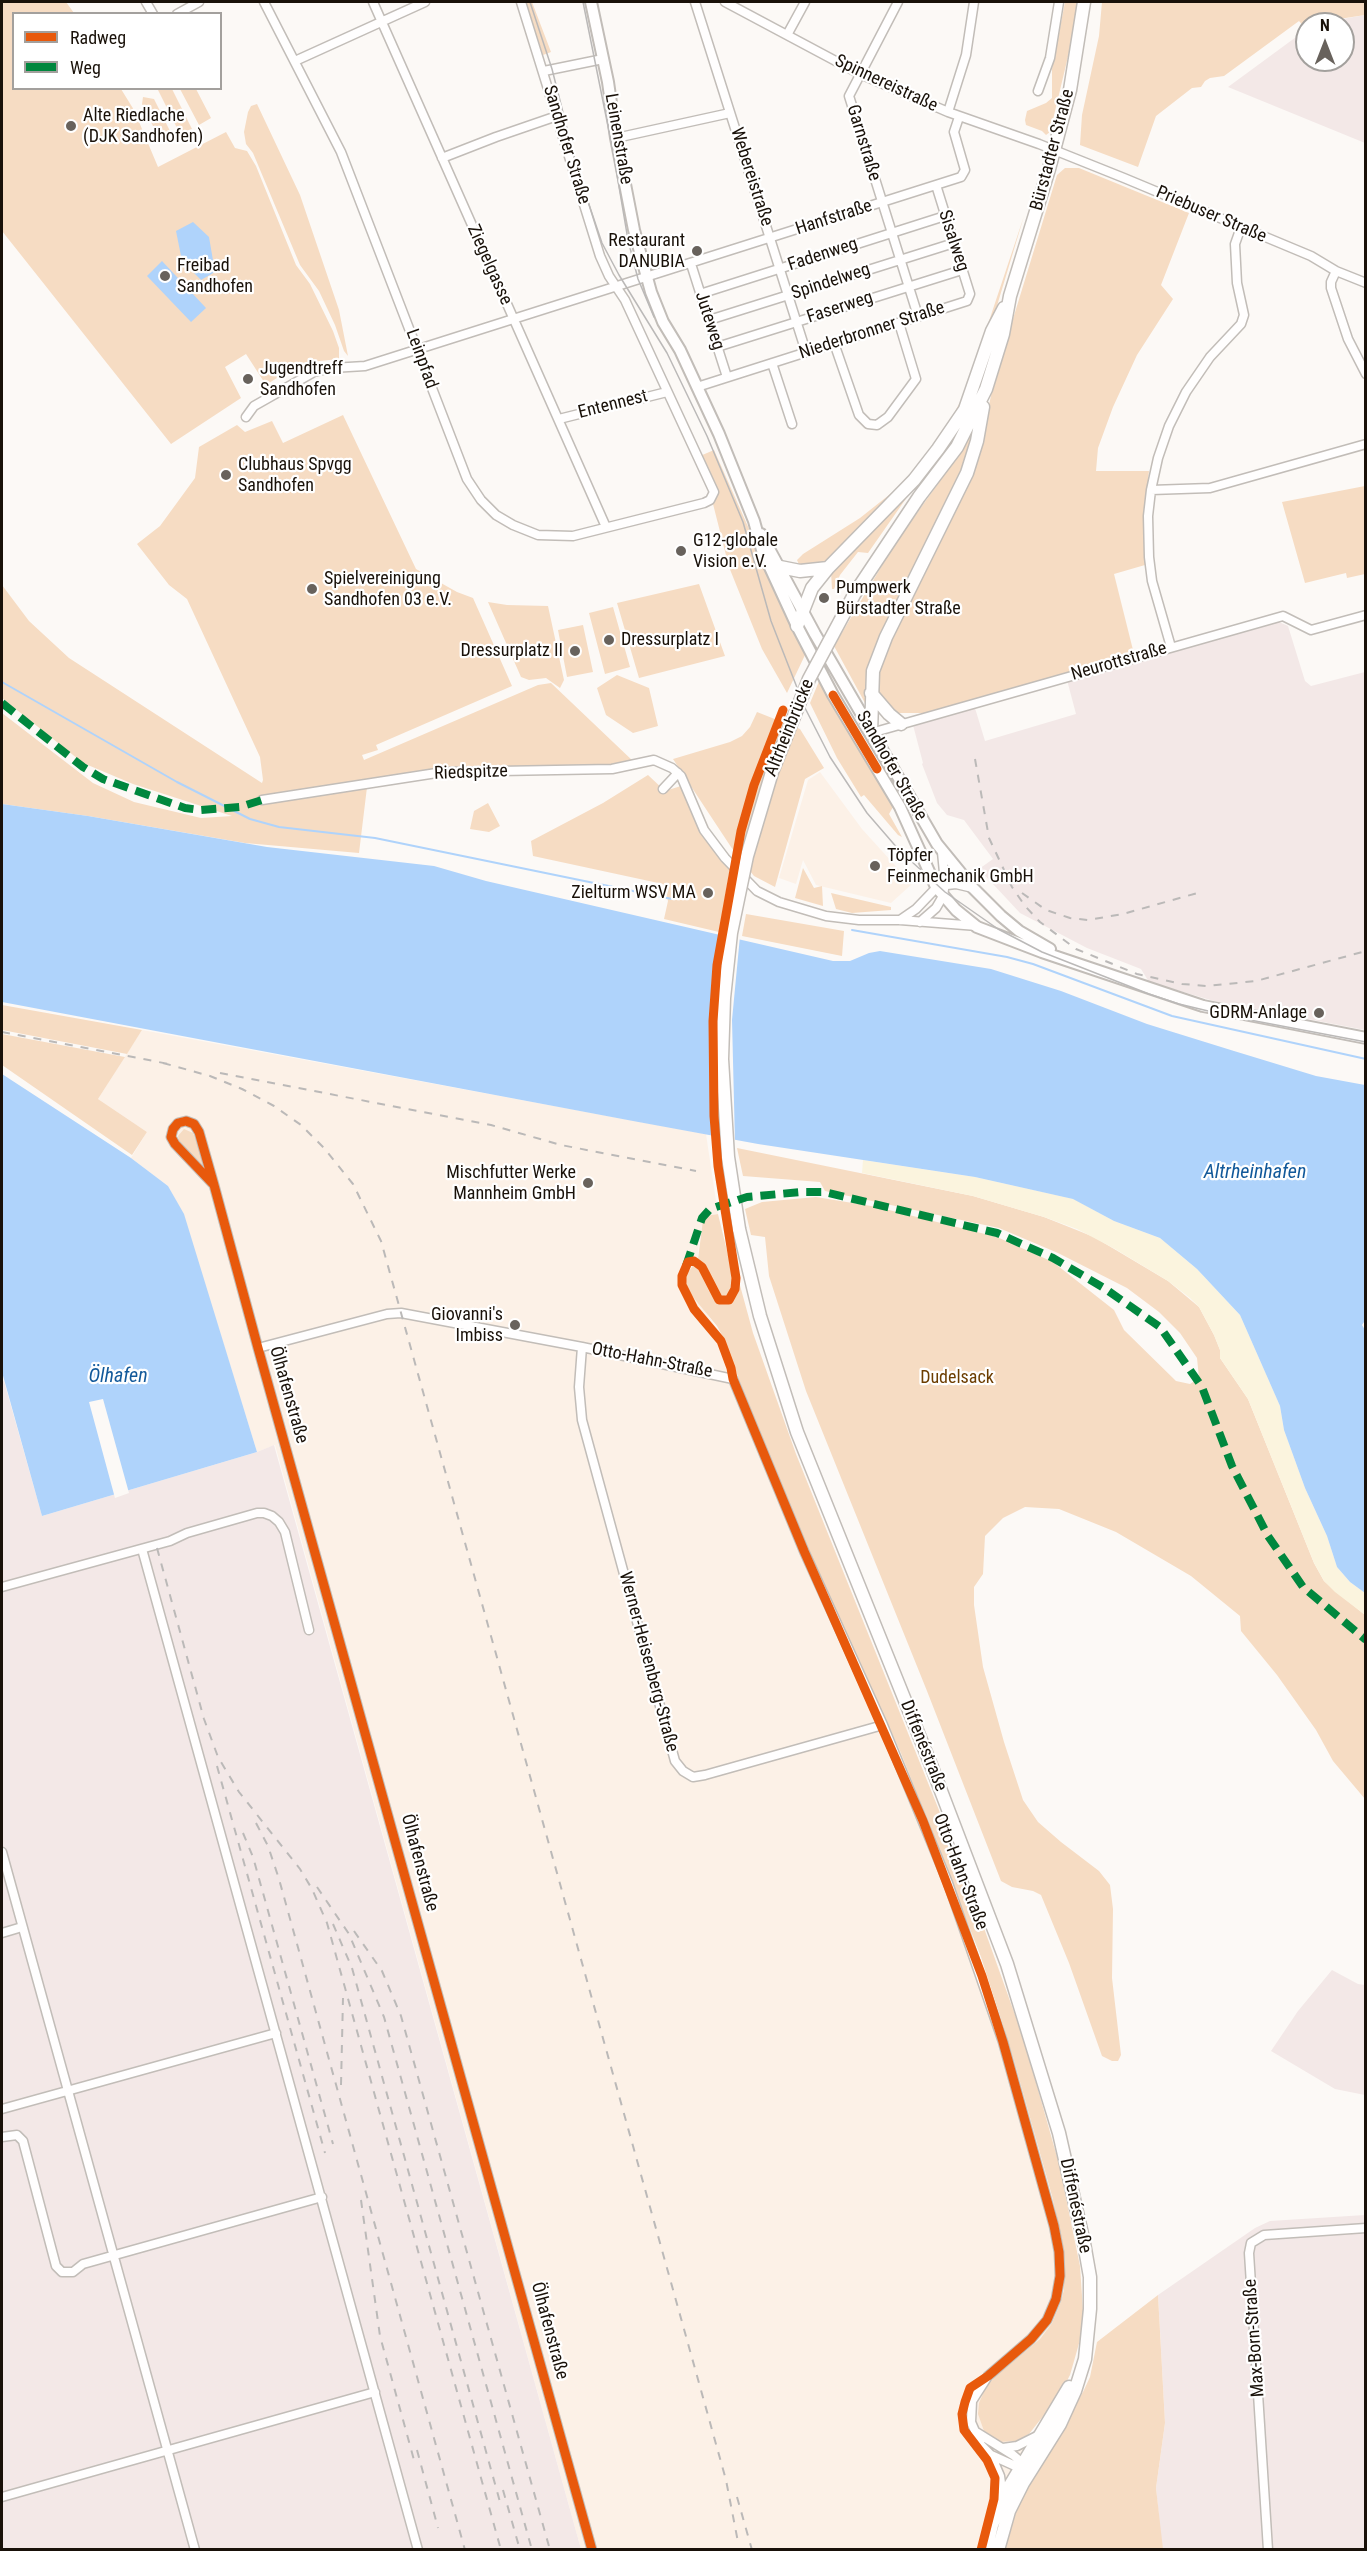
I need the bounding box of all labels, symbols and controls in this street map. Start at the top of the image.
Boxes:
legend [12,12,222,90]
north arrow [1295,12,1355,72]
text: N [1320,16,1330,35]
text: Radweg [70,27,126,48]
street label: Spinnereistraße [831,51,941,117]
text: Weg [70,57,101,78]
street label: Sandhofer Straße [538,83,594,207]
street label: Bürstadter Straße [1026,87,1080,213]
street label: Leinenstraße [599,92,637,186]
street label: Garnstraße [841,102,885,184]
place label: Alte Riedlache (DJK Sandhofen) [83,105,203,148]
marker: Alte Riedlache (DJK Sandhofen) [64,119,78,133]
street label: Webereistraße [725,125,777,229]
street label: Priebuser Straße [1152,182,1270,248]
street label: Hanfstraße [793,195,875,241]
street label: Sisalweg [933,207,973,275]
street label: Ziegelgasse [462,221,516,309]
place label: Restaurant DANUBIA [608,230,685,272]
street label: Fadenweg [785,234,861,276]
marker: Restaurant DANUBIA [690,244,704,258]
place label: Freibad Sandhofen [177,255,253,298]
street label: Spindelweg [789,259,873,305]
marker: Freibad Sandhofen [158,269,172,283]
street label: Faserweg [804,287,876,329]
street label: Juteweg [689,289,729,353]
street label: Niederbronner Straße [797,297,947,365]
street label: Leinpfad [400,326,442,392]
place label: Jugendtreff Sandhofen [260,358,343,400]
marker: Jugendtreff Sandhofen [241,372,255,386]
street label: Entennest [576,386,650,424]
place label: Clubhaus Spvgg Sandhofen [238,454,352,496]
marker: Clubhaus Spvgg Sandhofen [219,468,233,482]
place label: G12-globale Vision e.V. [693,530,778,572]
marker: G12-globale Vision e.V. [674,544,688,558]
place label: Spielvereinigung Sandhofen 03 e.V. [324,568,452,610]
place label: Pumpwerk Bürstadter Straße [836,577,961,620]
marker: Spielvereinigung Sandhofen 03 e.V. [305,582,319,596]
marker: Pumpwerk Bürstadter Straße [817,591,831,605]
place label: Dressurplatz I [621,629,719,651]
marker: Dressurplatz I [602,633,616,647]
street label: Neurottstraße [1069,638,1169,686]
place label: Dressurplatz II [460,640,563,662]
marker: Dressurplatz II [568,644,582,658]
street label: Altrheinbrücke [761,676,819,780]
street label: Sandhofer Straße [851,707,931,825]
street label: Riedspitze [434,761,508,785]
place label: Töpfer Feinmechanik GmbH [887,845,1034,888]
marker: Töpfer Feinmechanik GmbH [868,859,882,873]
place label: Zielturm WSV MA [571,882,696,904]
marker: Zielturm WSV MA [701,886,715,900]
place label: GDRM-Anlage [1209,1002,1307,1024]
marker: GDRM-Anlage [1312,1006,1326,1020]
water label: Altrheinhafen [1204,1161,1306,1185]
place label: Mischfutter Werke Mannheim GmbH [446,1162,576,1204]
marker: Mischfutter Werke Mannheim GmbH [581,1176,595,1190]
place label: Giovanni's Imbiss [431,1304,503,1346]
marker: Giovanni's Imbiss [508,1318,522,1332]
street label: Otto-Hahn-Straße [590,1339,714,1383]
street label: Ölhafenstraße [264,1344,312,1446]
water label: Ölhafen [88,1365,148,1389]
park label: Dudelsack [920,1367,994,1389]
street label: Werner-Heisenberg-Straße [614,1569,682,1755]
street label: Diffenéstraße [895,1697,951,1795]
street label: Otto-Hahn-Straße [928,1811,992,1933]
street label: Ölhafenstraße [396,1812,442,1914]
street label: Diffenéstraße [1054,2157,1096,2255]
street label: Max-Born-Straße [1240,2278,1270,2398]
street label: Ölhafenstraße [526,2280,572,2382]

